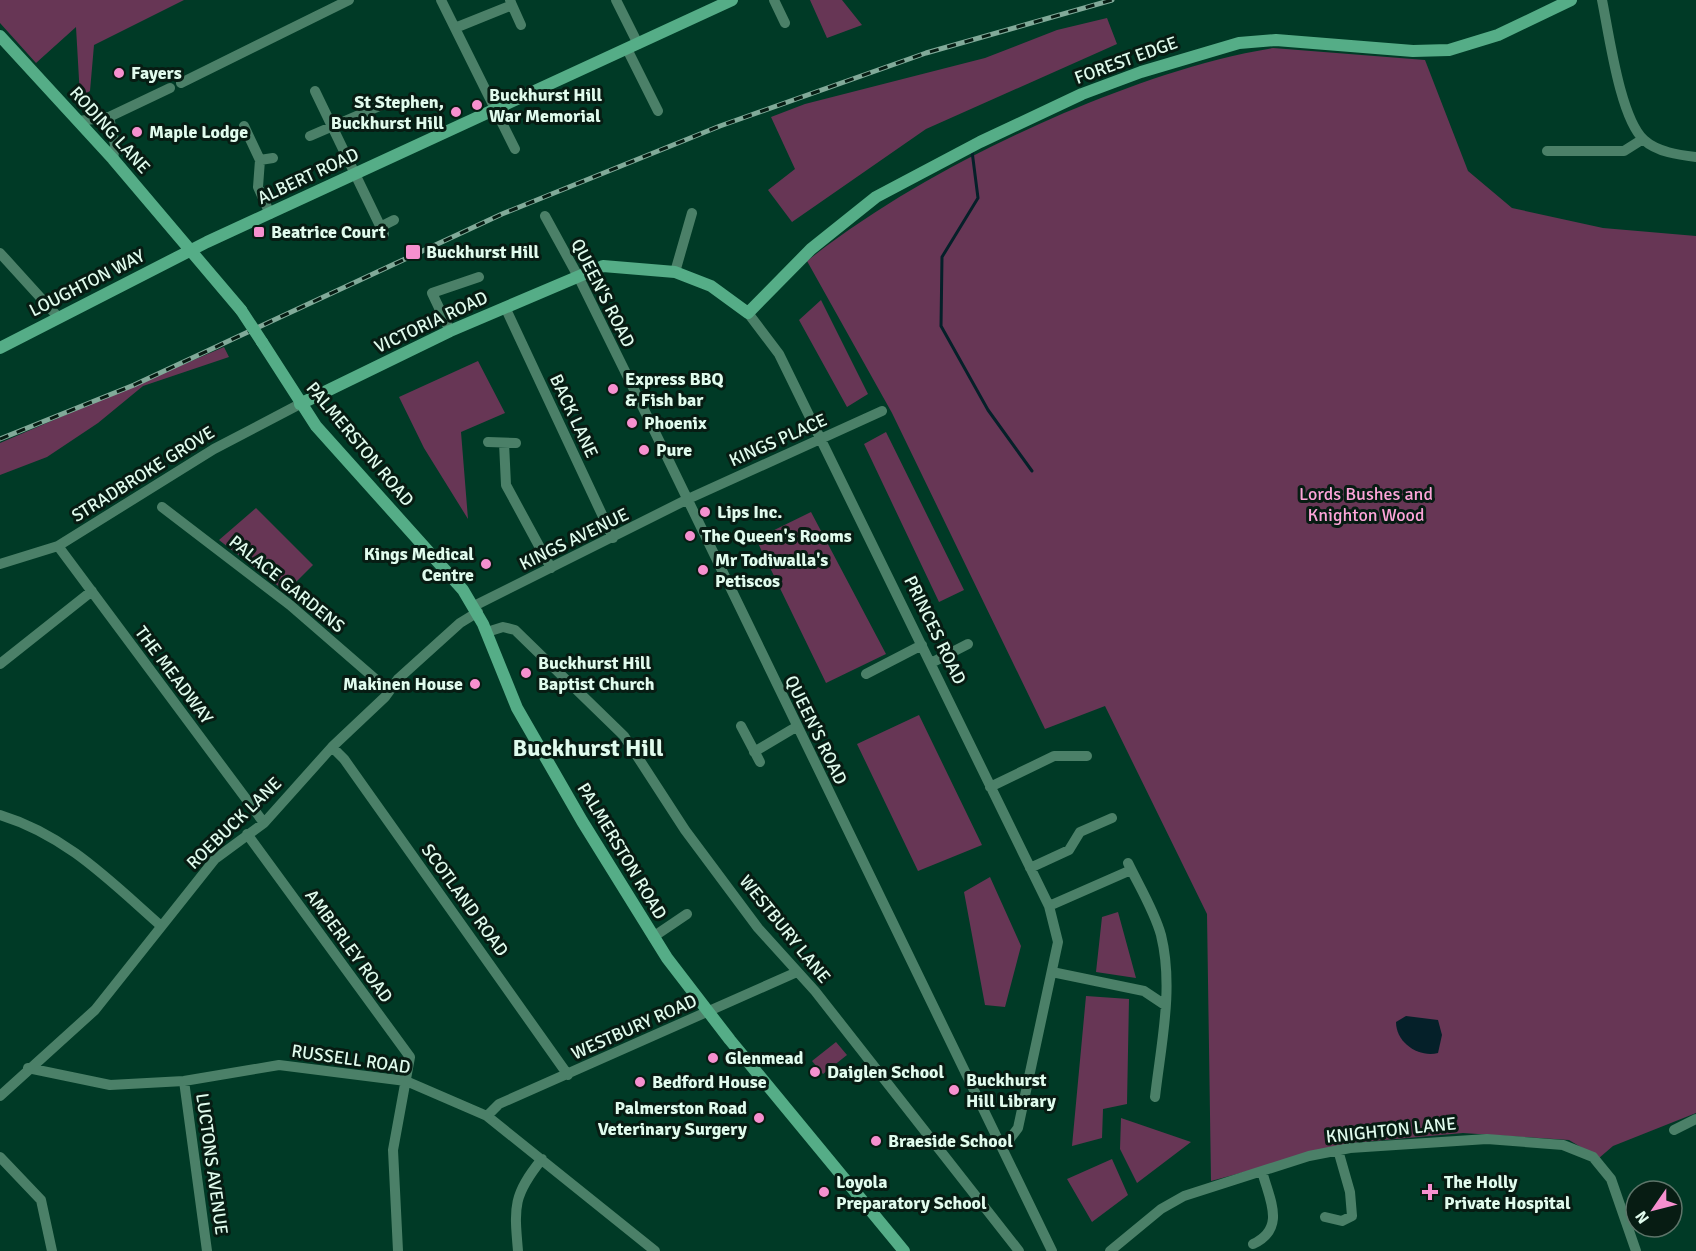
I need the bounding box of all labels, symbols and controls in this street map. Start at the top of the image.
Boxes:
street label: FOREST EDGE [1071,31,1181,89]
place label: Fayers [131,62,182,84]
marker: Fayers [112,66,126,80]
street label: RODING LANE [65,82,155,178]
place label: Buckhurst Hill War Memorial [489,84,603,127]
place label: St Stephen, Buckhurst Hill [331,91,444,134]
marker: Buckhurst Hill War Memorial [470,98,484,112]
marker: St Stephen, Buckhurst Hill [449,105,463,119]
place label: Maple Lodge [149,121,248,143]
marker: Maple Lodge [130,125,144,139]
street label: ALBERT ROAD [254,143,362,209]
place label: Beatrice Court [271,221,386,243]
marker: Beatrice Court [252,225,266,239]
street label: QUEEN'S ROAD [566,235,640,351]
place label: Buckhurst Hill [426,241,540,263]
marker: Buckhurst Hill [404,243,422,261]
street label: LOUGHTON WAY [26,244,148,322]
street label: VICTORIA ROAD [371,286,491,358]
place label: Express BBQ & Fish bar [625,368,723,411]
street label: BACK LANE [545,371,603,461]
street label: PALMERSTON ROAD [302,377,418,511]
marker: Express BBQ & Fish bar [606,382,620,396]
street label: KINGS PLACE [726,409,830,471]
place label: Phoenix [644,412,707,434]
marker: Phoenix [625,416,639,430]
street label: STRADBROKE GROVE [68,421,218,527]
place label: Pure [656,439,692,461]
marker: Pure [637,443,651,457]
park label: Lords Bushes and Knighton Wood [1299,483,1433,526]
place label: Lips Inc. [717,501,782,523]
street label: KINGS AVENUE [516,503,632,575]
marker: Lips Inc. [698,505,712,519]
place label: The Queen's Rooms [702,525,852,547]
marker: The Queen's Rooms [683,529,697,543]
street label: PALACE GARDENS [225,531,349,637]
place label: Kings Medical Centre [364,543,474,586]
place label: Mr Todiwalla's Petiscos [715,549,828,592]
marker: Kings Medical Centre [479,557,493,571]
marker: Mr Todiwalla's Petiscos [696,563,710,577]
street label: PRINCES ROAD [899,572,971,688]
street label: THE MEADWAY [130,622,218,728]
place label: Buckhurst Hill Baptist Church [538,652,655,695]
marker: Buckhurst Hill Baptist Church [519,666,533,680]
street label: QUEEN'S ROAD [780,672,852,788]
place label: Makinen House [343,673,463,695]
marker: Makinen House [468,677,482,691]
district label: Buckhurst Hill [513,733,664,763]
street label: ROEBUCK LANE [182,772,286,874]
street label: PALMERSTON ROAD [572,779,672,923]
street label: SCOTLAND ROAD [417,839,513,961]
street label: WESTBURY LANE [735,870,835,988]
street label: AMBERLEY ROAD [301,885,397,1007]
street label: WESTBURY ROAD [568,989,700,1065]
street label: RUSSELL ROAD [290,1040,412,1078]
place label: Glenmead [725,1047,804,1069]
marker: Glenmead [706,1051,720,1065]
place label: Daiglen School [827,1061,944,1083]
marker: Daiglen School [808,1065,822,1079]
place label: Buckhurst Hill Library [966,1069,1056,1112]
place label: Bedford House [652,1071,767,1093]
marker: Bedford House [633,1075,647,1089]
marker: Buckhurst Hill Library [947,1083,961,1097]
street label: LUCTONS AVENUE [191,1092,233,1236]
place label: Palmerston Road Veterinary Surgery [598,1097,747,1140]
marker: Palmerston Road Veterinary Surgery [752,1111,766,1125]
street label: KNIGHTON LANE [1325,1112,1457,1148]
place label: Braeside School [888,1130,1013,1152]
marker: Braeside School [869,1134,883,1148]
place label: Loyola Preparatory School [836,1171,987,1214]
place label: The Holly Private Hospital [1444,1171,1571,1214]
north arrow [1624,1179,1684,1239]
marker: The Holly Private Hospital [1421,1183,1439,1201]
marker: Loyola Preparatory School [817,1185,831,1199]
text: N [1631,1207,1654,1227]

